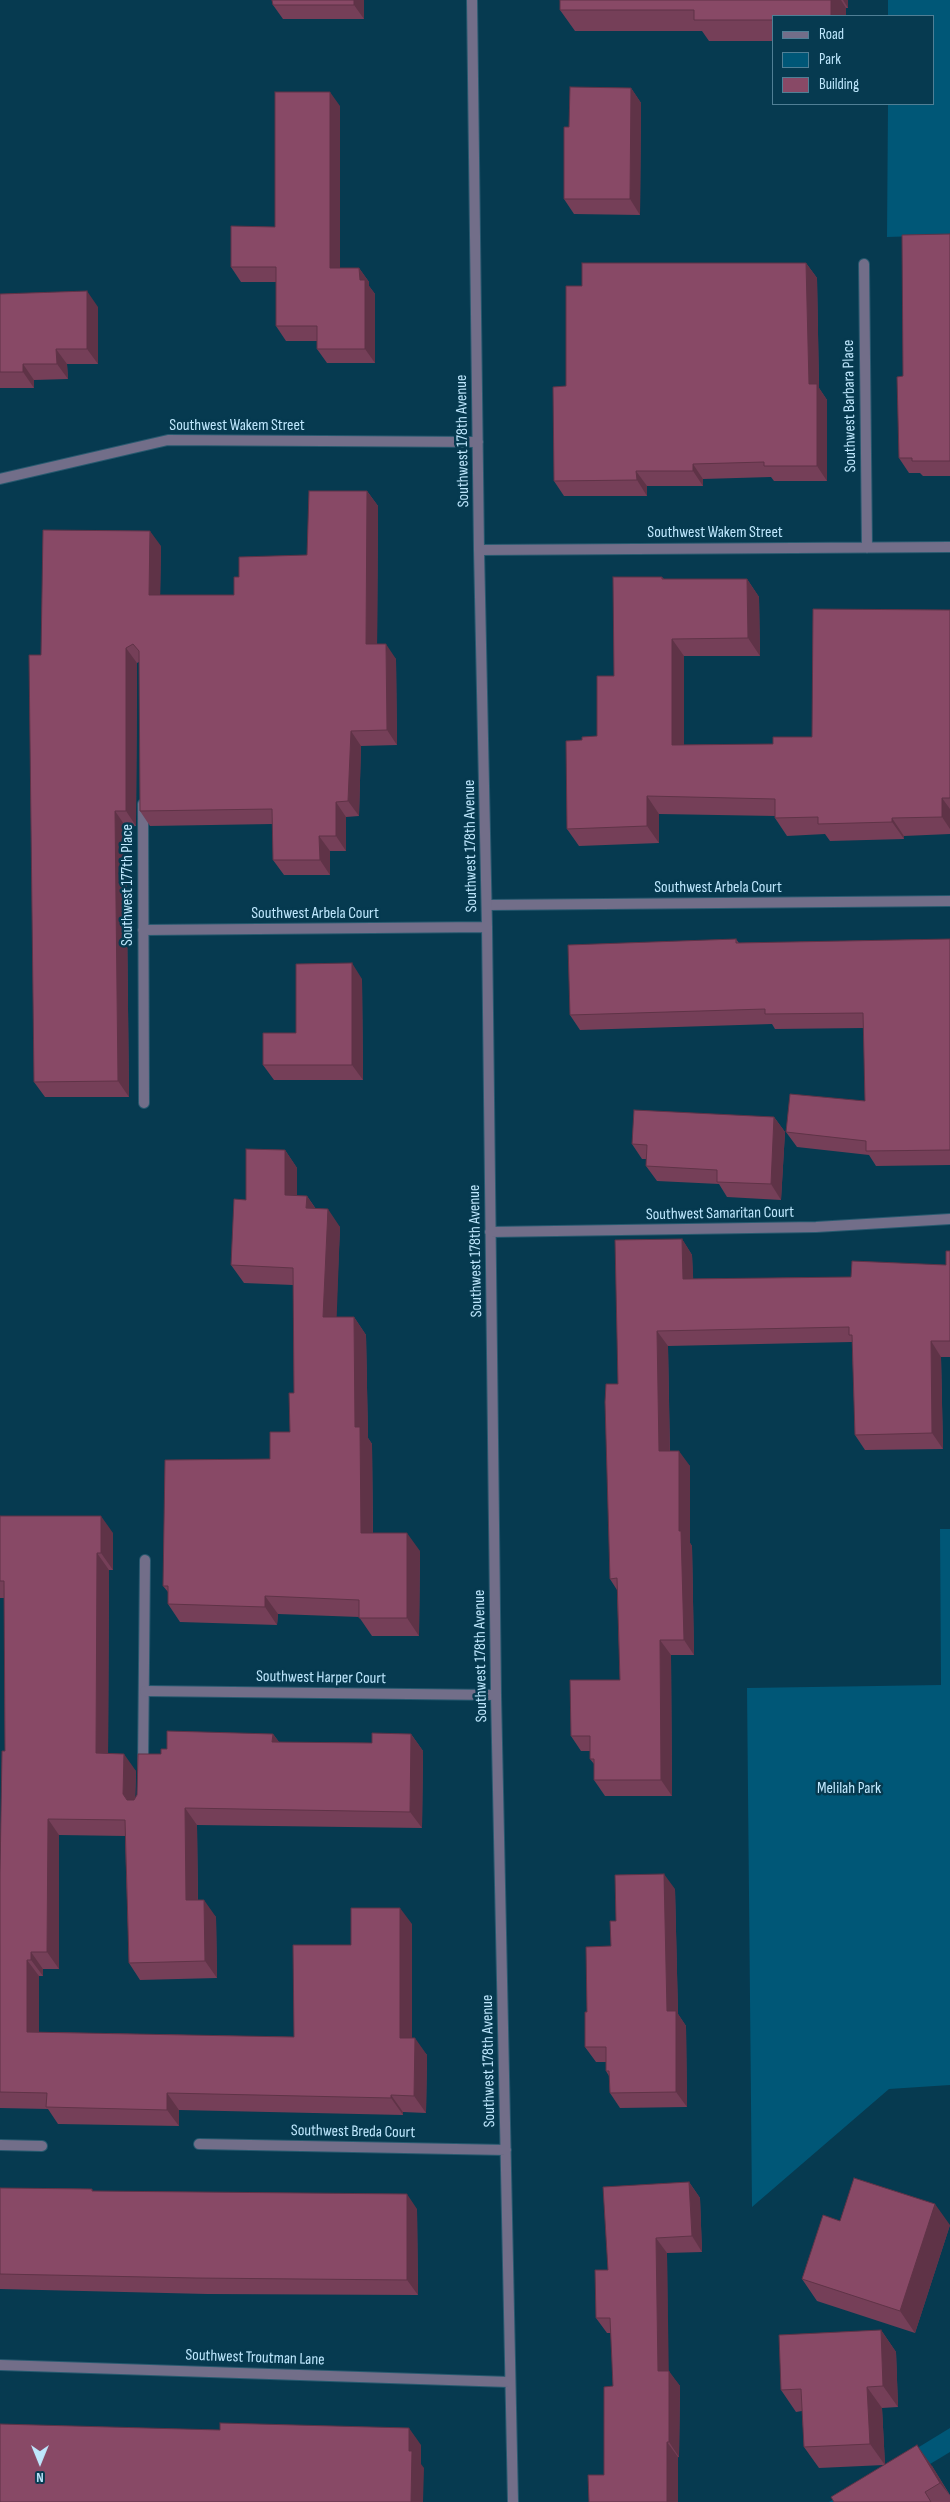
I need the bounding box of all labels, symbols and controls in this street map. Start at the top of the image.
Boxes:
legend [772,15,935,105]
text: Road [819,25,844,44]
text: Park [819,50,841,69]
text: Building [819,75,859,94]
street label: Southwest Barbara Place [839,339,861,473]
street label: Southwest 178th Avenue [452,374,474,508]
street label: Southwest Wakem Street [169,416,305,436]
street label: Southwest Wakem Street [647,523,783,543]
street label: Southwest 178th Avenue [460,779,482,913]
street label: Southwest 177th Place [118,824,138,946]
street label: Southwest Arbela Court [654,878,782,898]
street label: Southwest Arbela Court [251,904,379,924]
street label: Southwest 178th Avenue [465,1184,487,1318]
street label: Southwest Samaritan Court [646,1203,794,1225]
street label: Southwest 178th Avenue [470,1589,492,1723]
street label: Southwest Harper Court [256,1667,386,1689]
park label: Melilah Park [817,1779,881,1799]
street label: Southwest 178th Avenue [478,1994,500,2128]
street label: Southwest Breda Court [291,2121,415,2143]
street label: Southwest Troutman Lane [185,2346,325,2370]
north arrow [15,2437,65,2487]
text: N [36,2469,44,2486]

